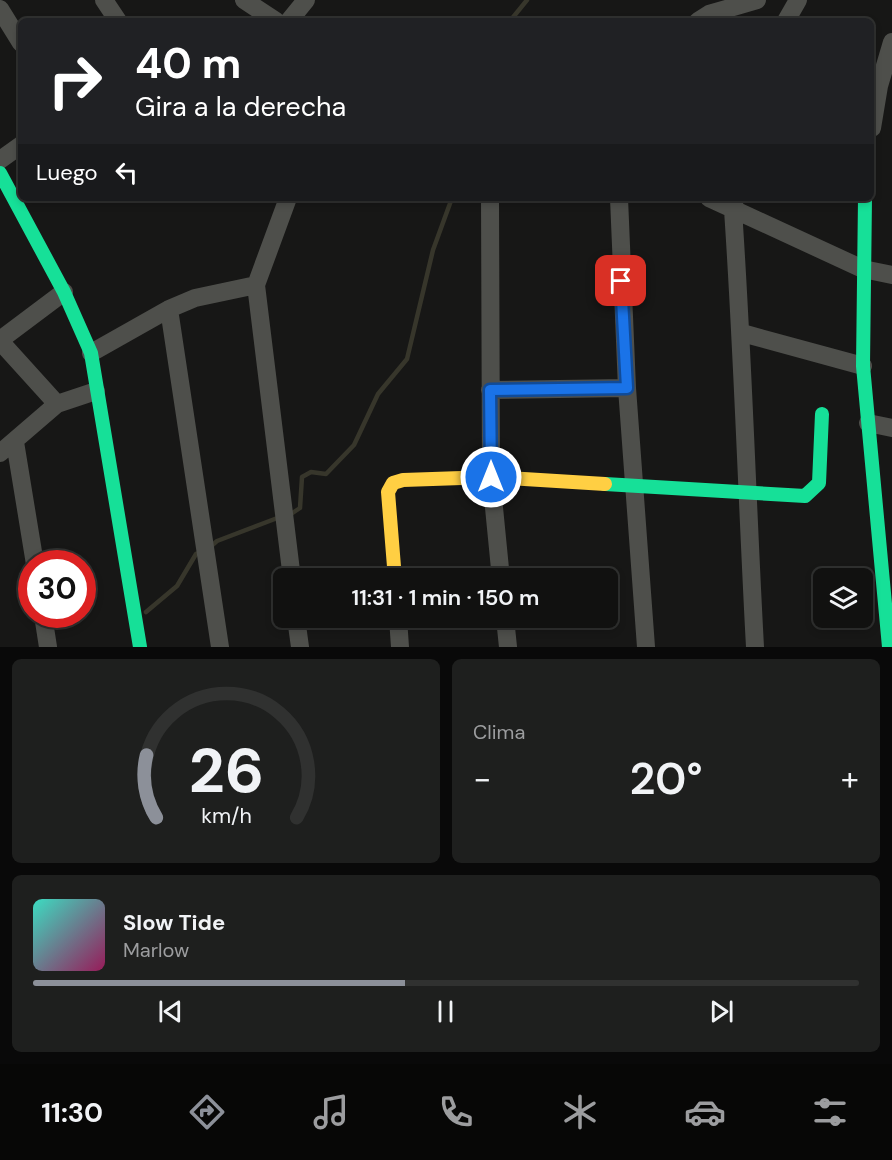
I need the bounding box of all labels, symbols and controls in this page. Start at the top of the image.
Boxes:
text: 40 m [135,36,241,91]
icon: right [36,42,114,120]
text: Gira a la derecha [135,89,346,124]
icon: left [110,156,143,189]
text: Luego [36,158,98,187]
pin [595,255,646,306]
icon: arrive [604,264,637,297]
position arrow [459,445,523,509]
speed limit sign: 30 [18,550,96,628]
map controls [813,568,873,628]
button: layers [813,568,873,628]
text: 11:31 · 1 min · 150 m [352,583,539,612]
text: Clima [473,719,525,745]
text: 26 [188,730,264,811]
text: 20° [629,749,703,808]
text: − [473,757,491,800]
text: + [841,757,859,800]
text: km/h [201,802,251,830]
text: Slow Tide [123,908,225,937]
text: Marlow [123,937,189,963]
icon: previous [154,995,187,1028]
icon: pause [429,995,462,1028]
icon: next [705,995,738,1028]
icon: directions [186,1091,228,1133]
icon: music [310,1091,352,1133]
icon: phone [435,1091,477,1133]
icon: climate [559,1091,601,1133]
icon: car [684,1091,726,1133]
icon: filters [809,1091,851,1133]
text: 11:30 [41,1095,103,1130]

